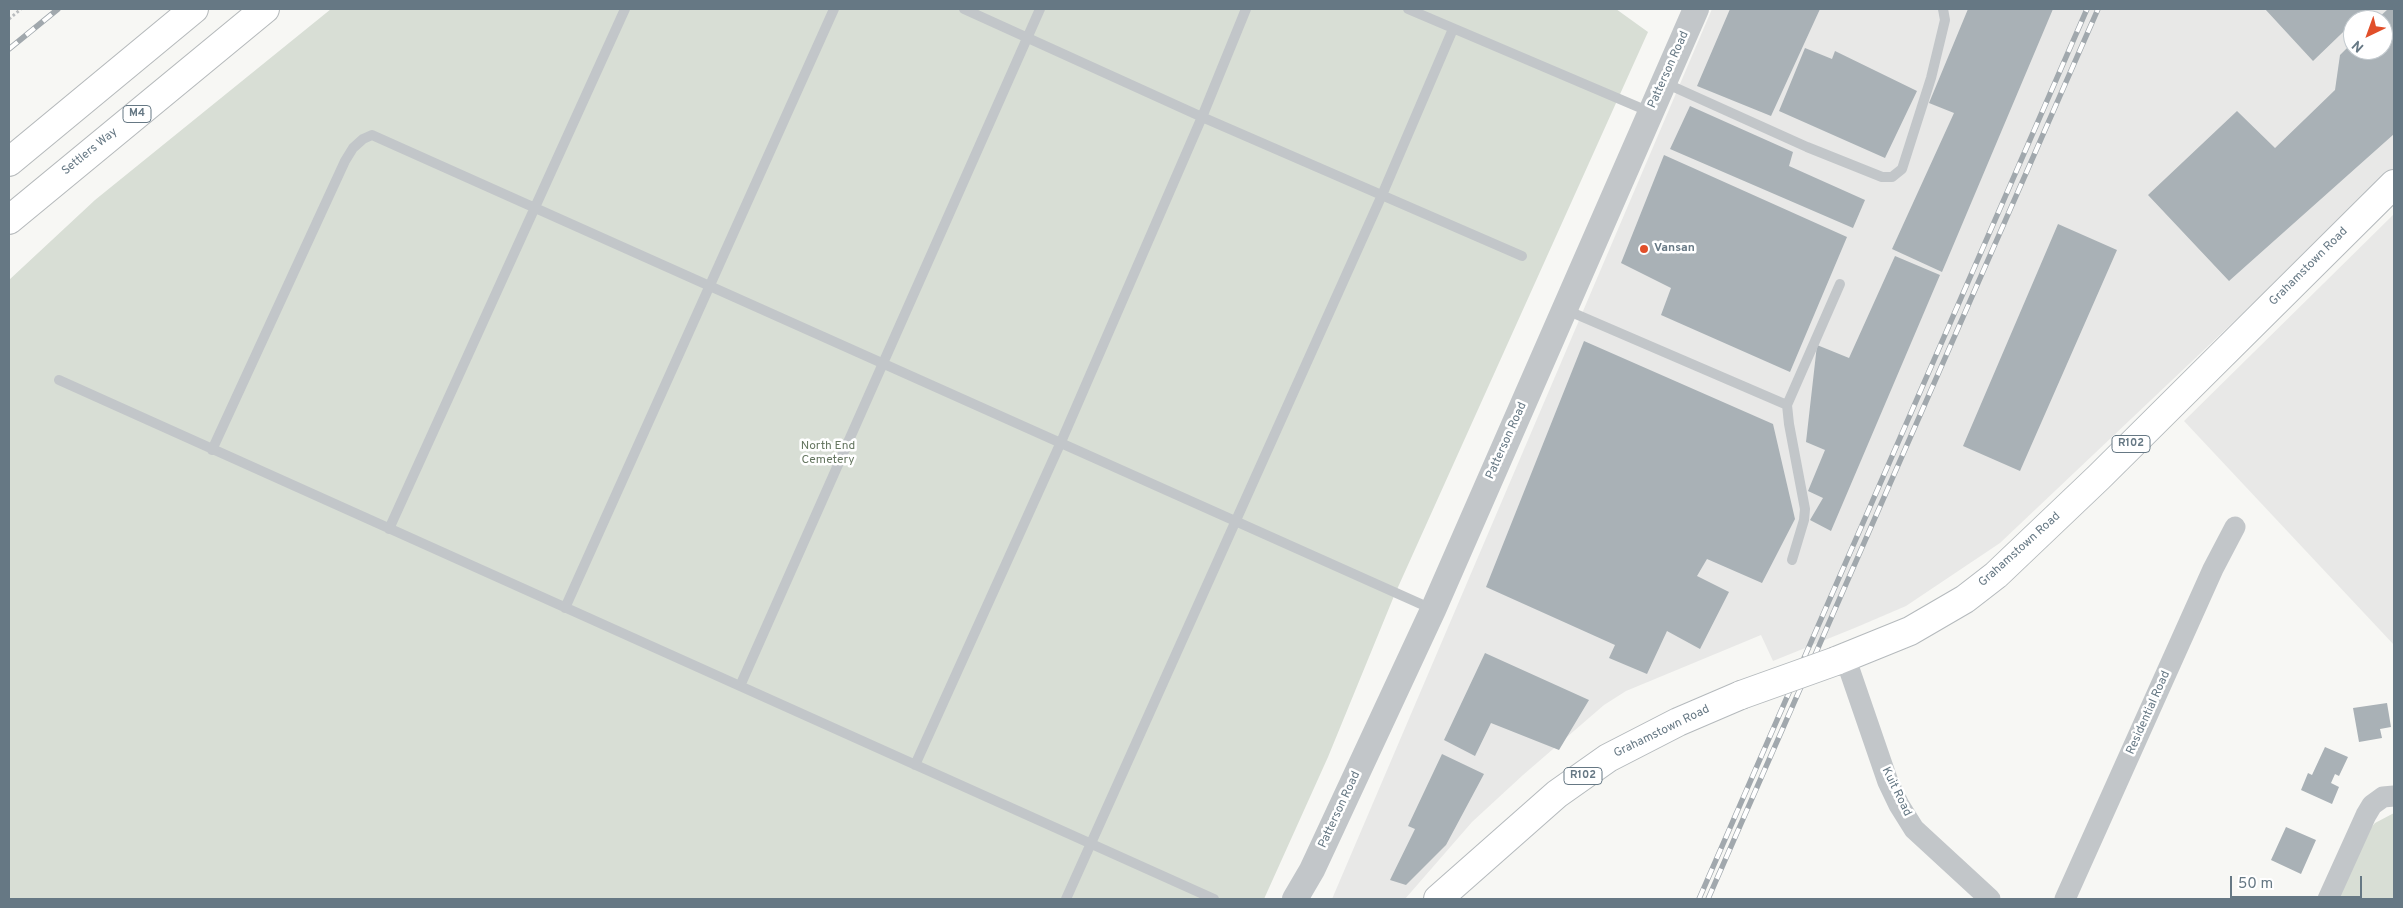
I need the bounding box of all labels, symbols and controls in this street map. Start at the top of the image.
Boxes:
north arrow [2343,10,2393,60]
street label: Patterson Road [1646,29,1692,111]
text: N [2349,36,2368,55]
road number: M4 [123,106,151,122]
street label: Settlers Way [59,125,121,179]
street label: Grahamstown Road [2267,225,2351,309]
place label: Vansan [1654,242,1695,256]
marker: Vansan [1638,243,1650,255]
street label: Patterson Road [1484,400,1530,482]
road number: R102 [2112,436,2150,452]
park label: North End Cemetery [801,440,855,468]
street label: Grahamstown Road [1976,510,2064,590]
street label: Residential Road [2124,669,2174,757]
street label: Grahamstown Road [1612,703,1712,761]
street label: Kuit Road [1878,765,1914,819]
road number: R102 [1564,768,1602,784]
street label: Patterson Road [1316,769,1364,851]
scale bar [2233,866,2366,898]
text: 50 m [2238,875,2273,894]

